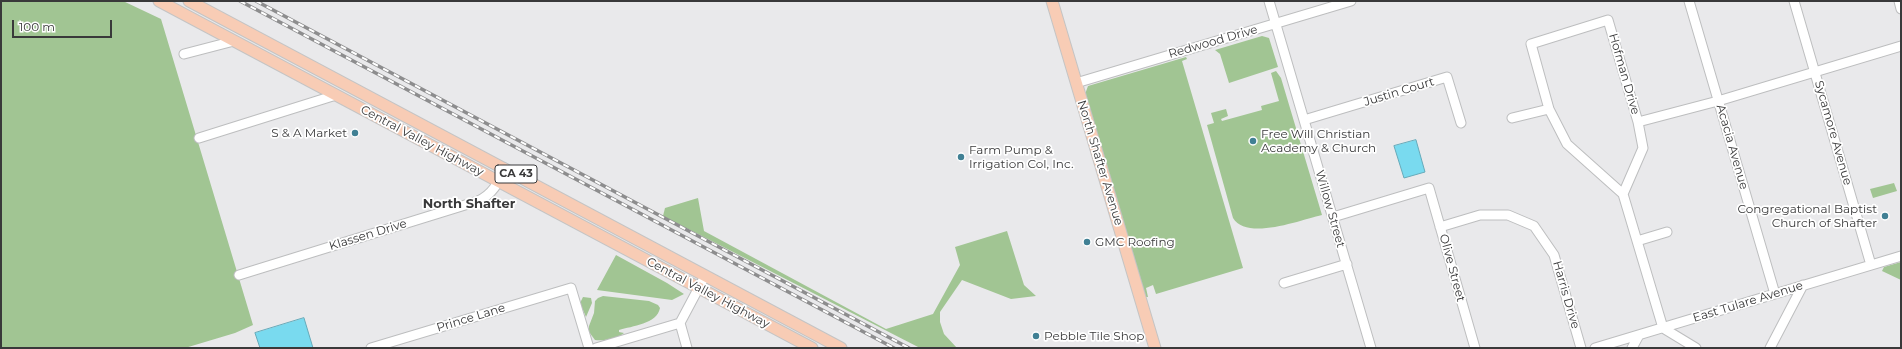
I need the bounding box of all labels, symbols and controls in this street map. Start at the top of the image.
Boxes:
scale bar [14,12,114,38]
text: 100 m [19,19,55,34]
street label: Redwood Drive [1167,22,1259,62]
street label: Hofman Drive [1606,32,1642,116]
street label: Justin Court [1362,74,1436,110]
street label: Sycamore Avenue [1811,79,1855,187]
street label: North Shafter Avenue [1074,99,1126,227]
street label: Central Valley Highway [358,102,486,180]
street label: Acacia Avenue [1713,103,1751,191]
place label: S & A Market [271,126,347,140]
place label: Free Will Christian Academy & Church [1261,127,1376,155]
marker: S & A Market [350,128,360,138]
marker: Free Will Christian Academy & Church [1248,136,1258,146]
place label: Farm Pump & Irrigation Col, Inc. [969,143,1073,171]
marker: Farm Pump & Irrigation Col, Inc. [956,152,966,162]
road number: CA 43 [495,165,537,183]
street label: Willow Street [1312,169,1348,249]
district label: North Shafter [423,196,515,212]
place label: Congregational Baptist Church of Shafter [1737,202,1877,230]
marker: Congregational Baptist Church of Shafter [1880,211,1890,221]
street label: Klassen Drive [327,216,409,254]
street label: Olive Street [1436,233,1468,303]
place label: GMC Roofing [1095,235,1175,249]
marker: GMC Roofing [1082,237,1092,247]
street label: Central Valley Highway [644,254,772,332]
street label: Harris Drive [1549,259,1583,331]
street label: East Tulare Avenue [1691,278,1805,326]
street label: Prince Lane [435,301,507,335]
place label: Pebble Tile Shop [1044,329,1144,343]
marker: Pebble Tile Shop [1031,331,1041,341]

